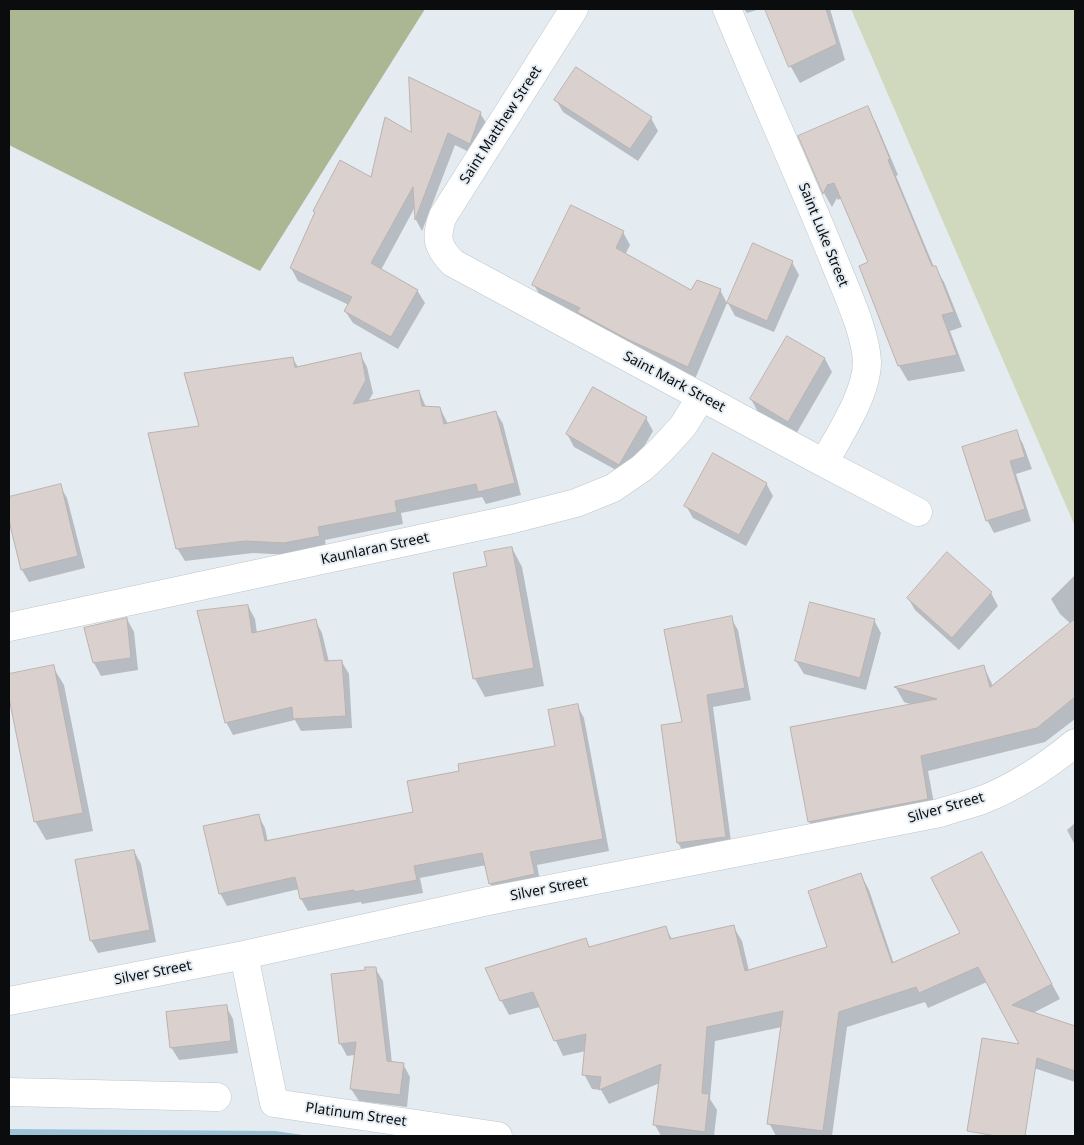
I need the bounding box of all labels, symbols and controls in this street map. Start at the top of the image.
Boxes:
street label: Saint Matthew Street [457,63,545,187]
street label: Saint Luke Street [794,181,852,289]
street label: Saint Mark Street [620,348,728,416]
street label: Kaunlaran Street [319,529,431,569]
street label: Silver Street [906,789,986,827]
street label: Silver Street [509,873,589,905]
street label: Silver Street [113,957,193,989]
street label: Platinum Street [304,1100,408,1130]

